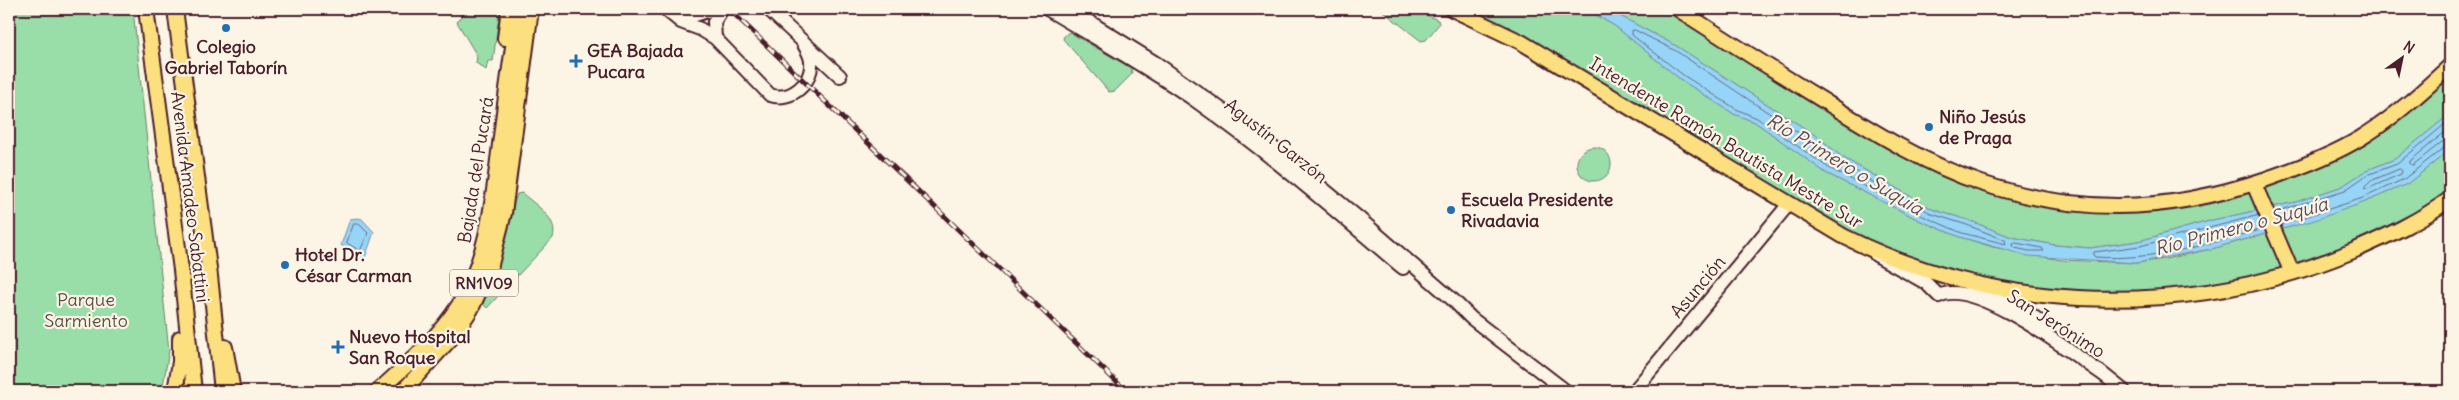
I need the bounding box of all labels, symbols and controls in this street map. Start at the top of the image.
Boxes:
marker: Colegio Gabriel Taborín [220,22,232,34]
north arrow [2376,32,2426,82]
place label: Colegio Gabriel Taborín [165,35,288,79]
text: N [2400,37,2418,57]
place label: GEA Bajada Pucara [587,39,684,83]
street label: Intendente Ramón Bautista Mestre Sur [1585,52,1868,234]
marker: GEA Bajada Pucara [569,54,583,68]
street label: Avenida Amadeo Sabattini [166,90,215,304]
street label: Agustín Garzón [1220,93,1333,188]
street label: Bajada del Pucará [453,95,498,245]
place label: Niño Jesús de Praga [1939,105,2026,149]
water label: Río Primero o Suquía [1762,108,1929,221]
marker: Niño Jesús de Praga [1923,121,1935,133]
place label: Escuela Presidente Rivadavia [1461,188,1614,232]
water label: Río Primero o Suquía [2152,191,2331,261]
marker: Escuela Presidente Rivadavia [1445,204,1457,216]
place label: Hotel Dr. César Carman [295,243,413,287]
street label: Asunción [1665,251,1730,323]
marker: Hotel Dr. César Carman [279,259,291,271]
road number: RN1V09 [450,270,518,296]
street label: San Jerónimo [2003,284,2110,363]
park label: Parque Sarmiento [44,288,128,332]
place label: Nuevo Hospital San Roque [349,325,470,369]
marker: Nuevo Hospital San Roque [331,340,345,354]

